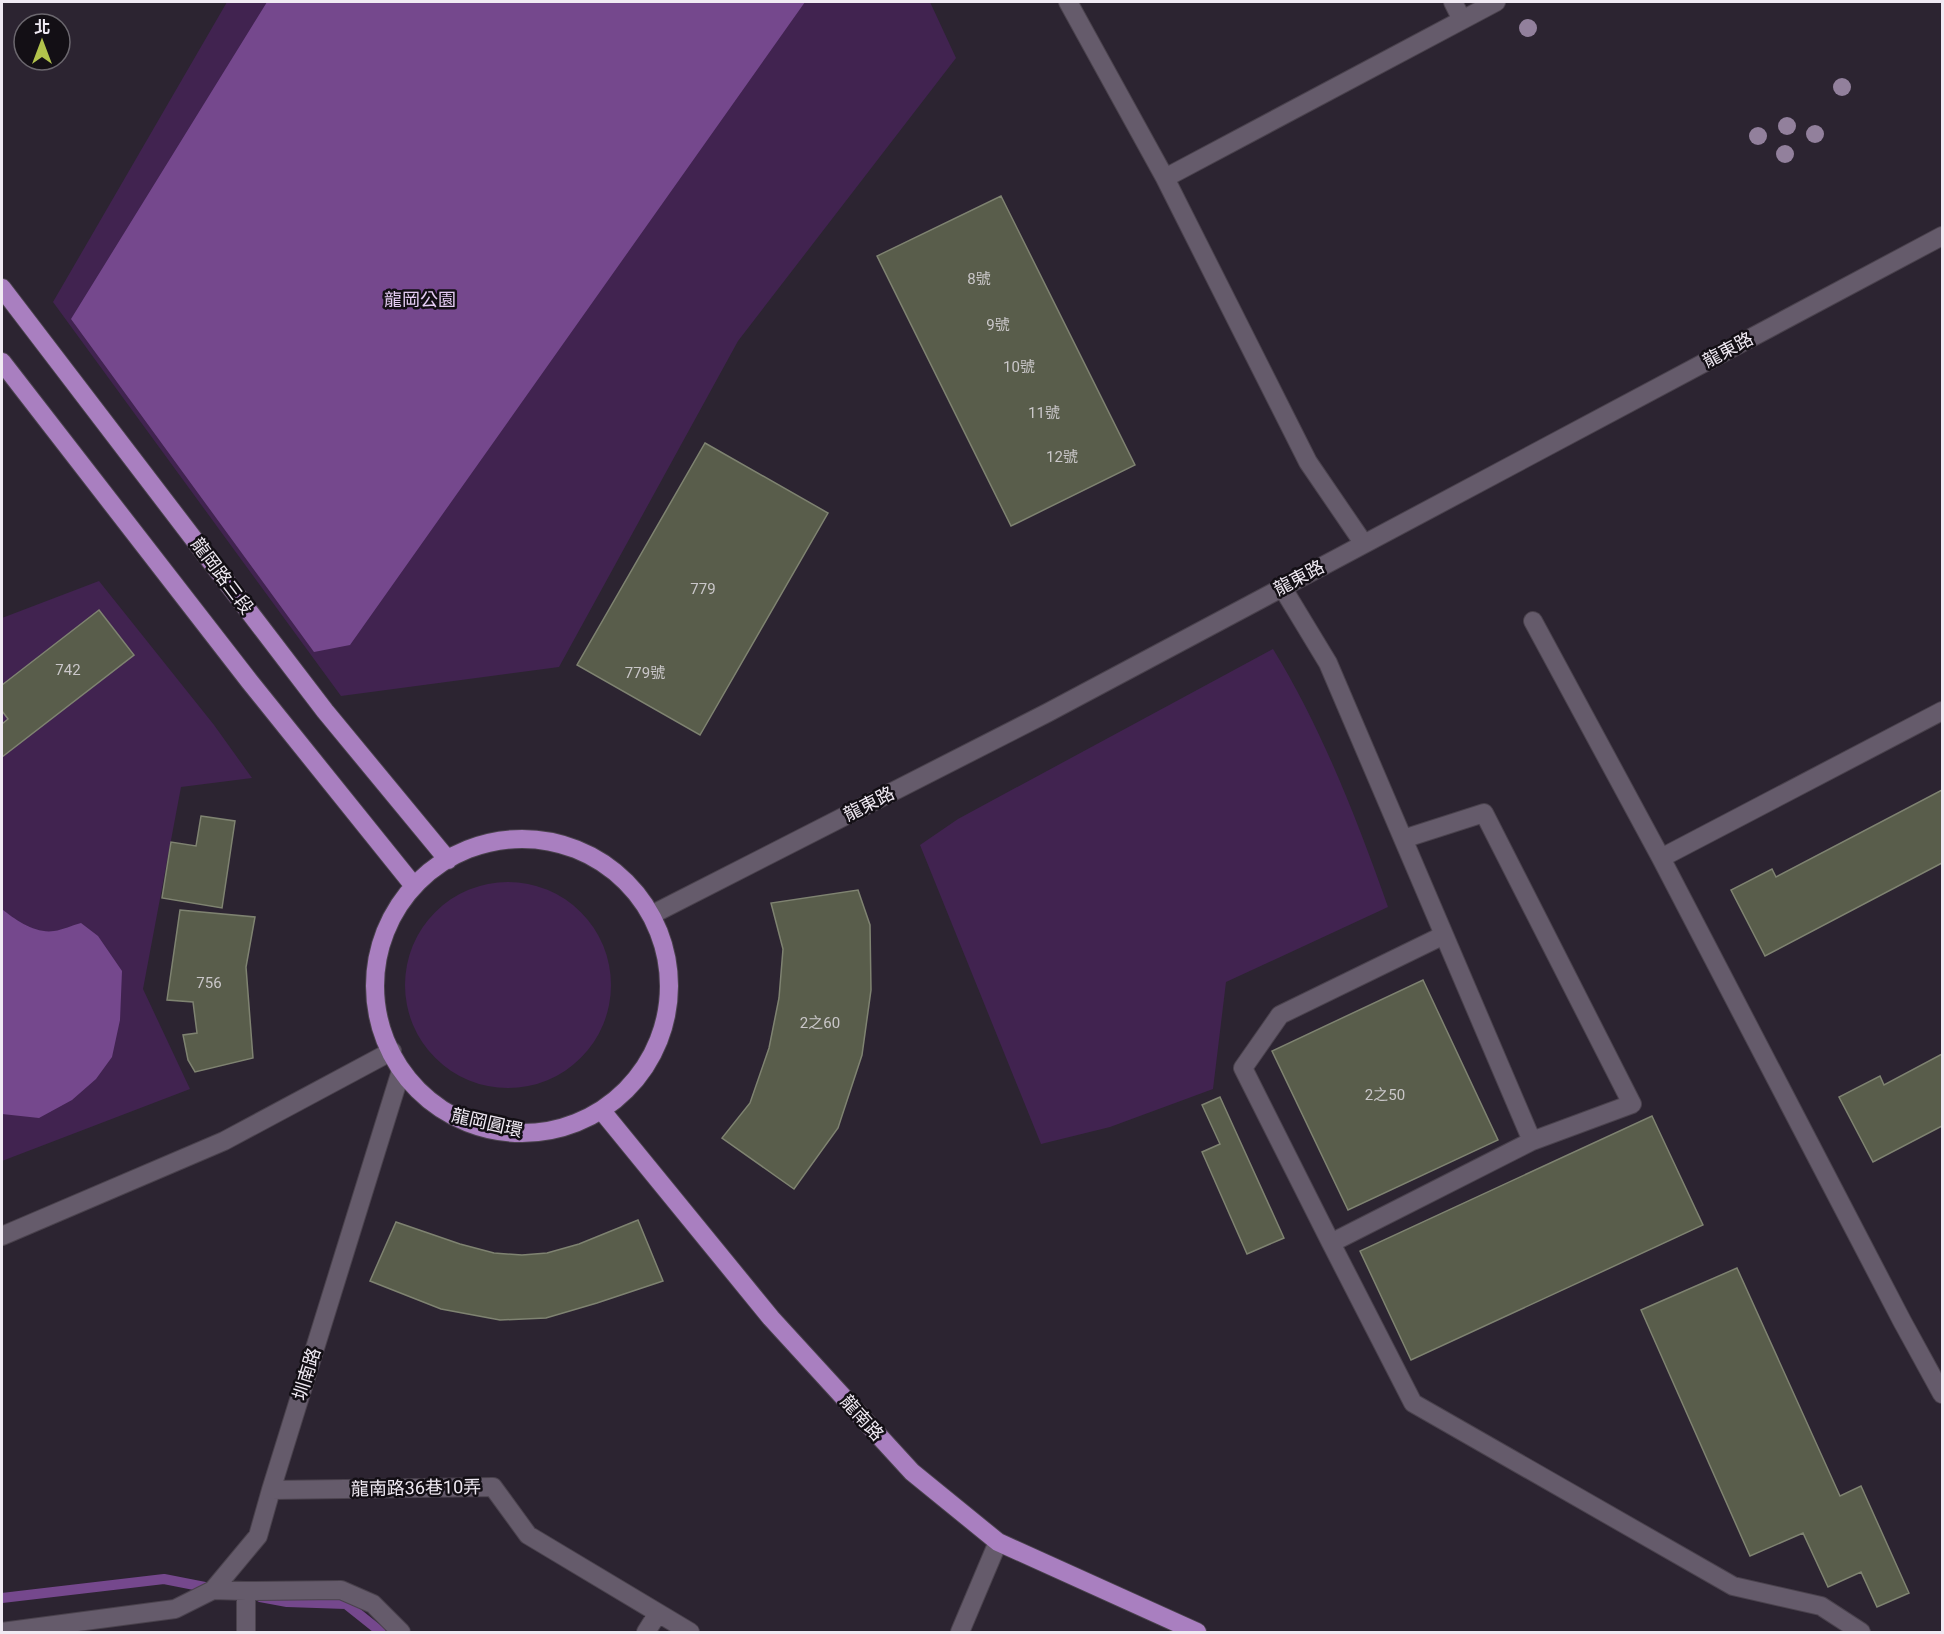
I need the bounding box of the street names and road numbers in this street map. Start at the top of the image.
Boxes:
street label: 龍東路 [1699,328,1757,372]
street label: 龍岡路三段 [187,533,258,618]
street label: 龍東路 [1270,556,1328,600]
street label: 龍東路 [840,782,898,825]
street label: 龍岡圓環 [450,1104,525,1141]
street label: 圳南路 [289,1345,324,1403]
street label: 龍南路 [837,1391,888,1445]
street label: 龍南路36巷10弄 [351,1476,481,1499]

